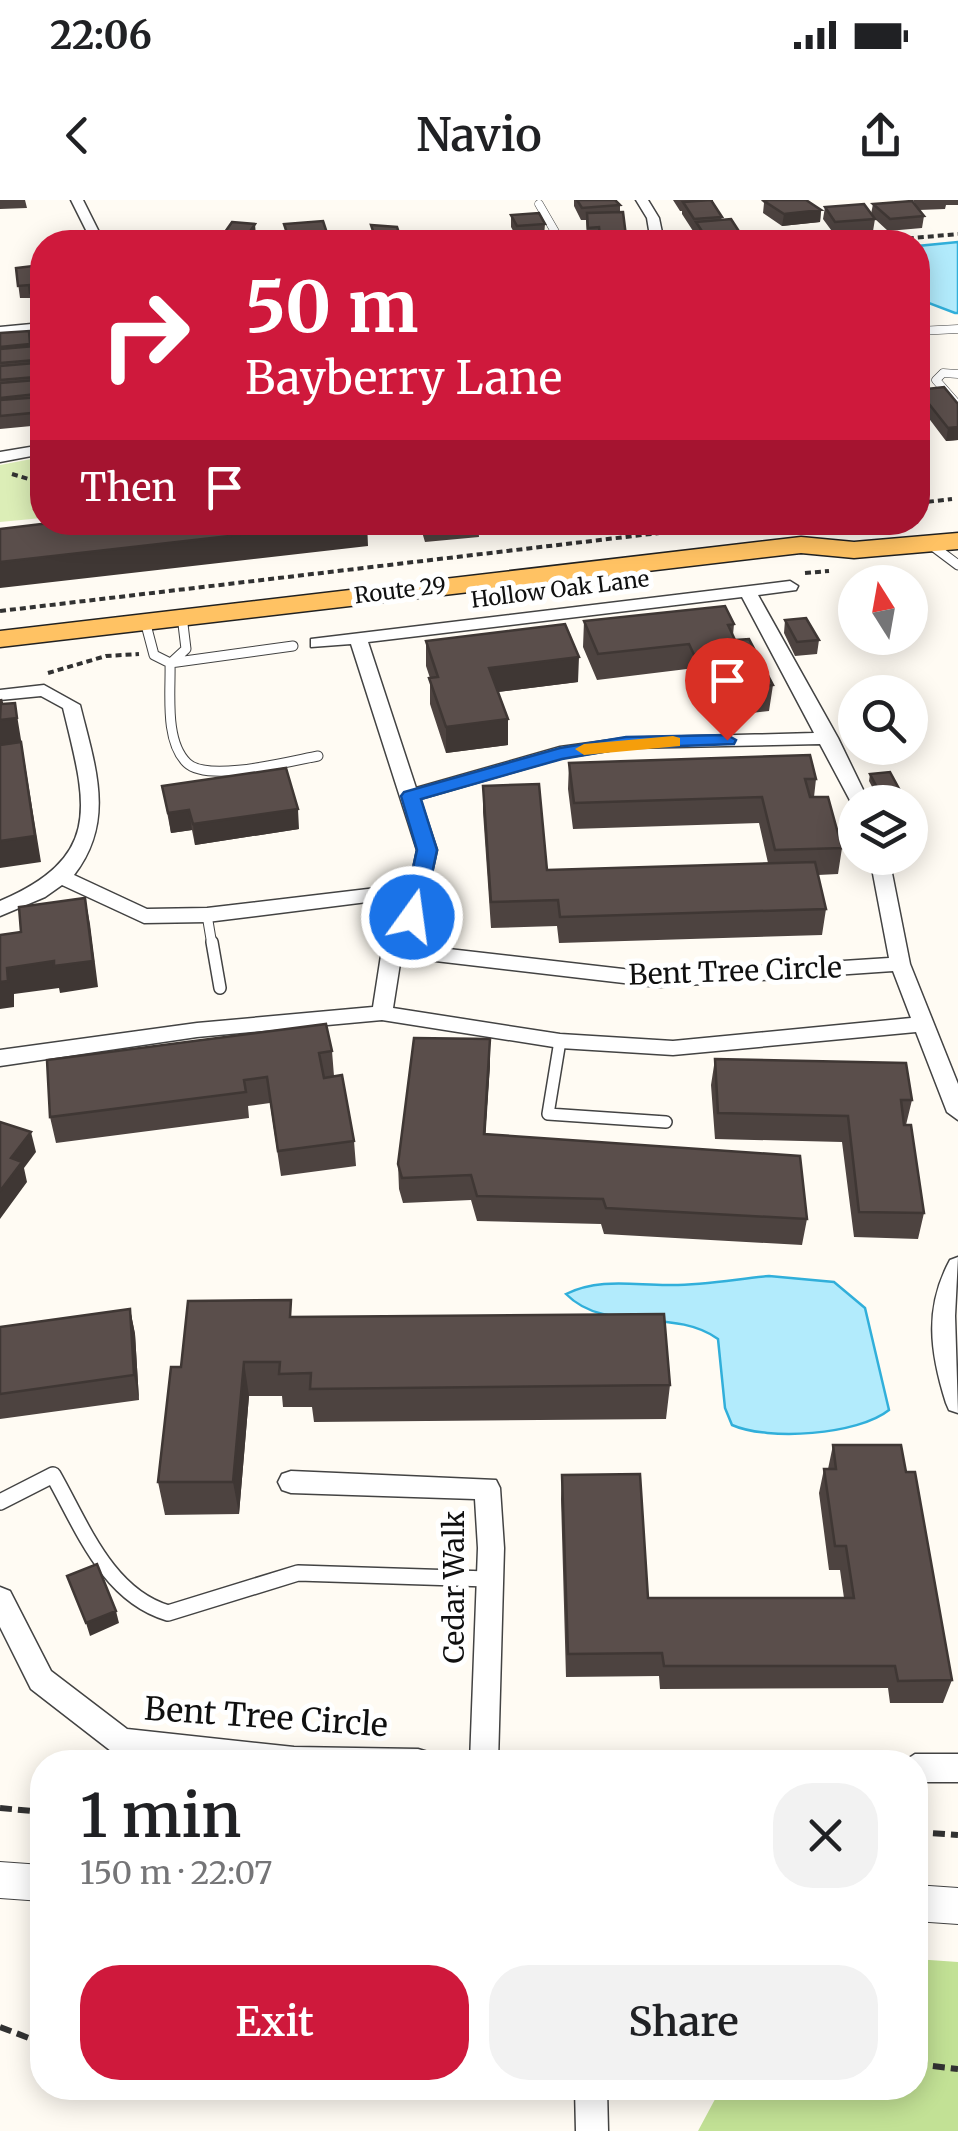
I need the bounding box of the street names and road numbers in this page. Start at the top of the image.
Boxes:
street label: Hollow Oak Lane [469,564,651,614]
street label: Route 29 [353,570,447,610]
street label: Bent Tree Circle [628,949,842,993]
street label: Cedar Walk [436,1510,472,1663]
street label: Bent Tree Circle [143,1689,389,1745]

